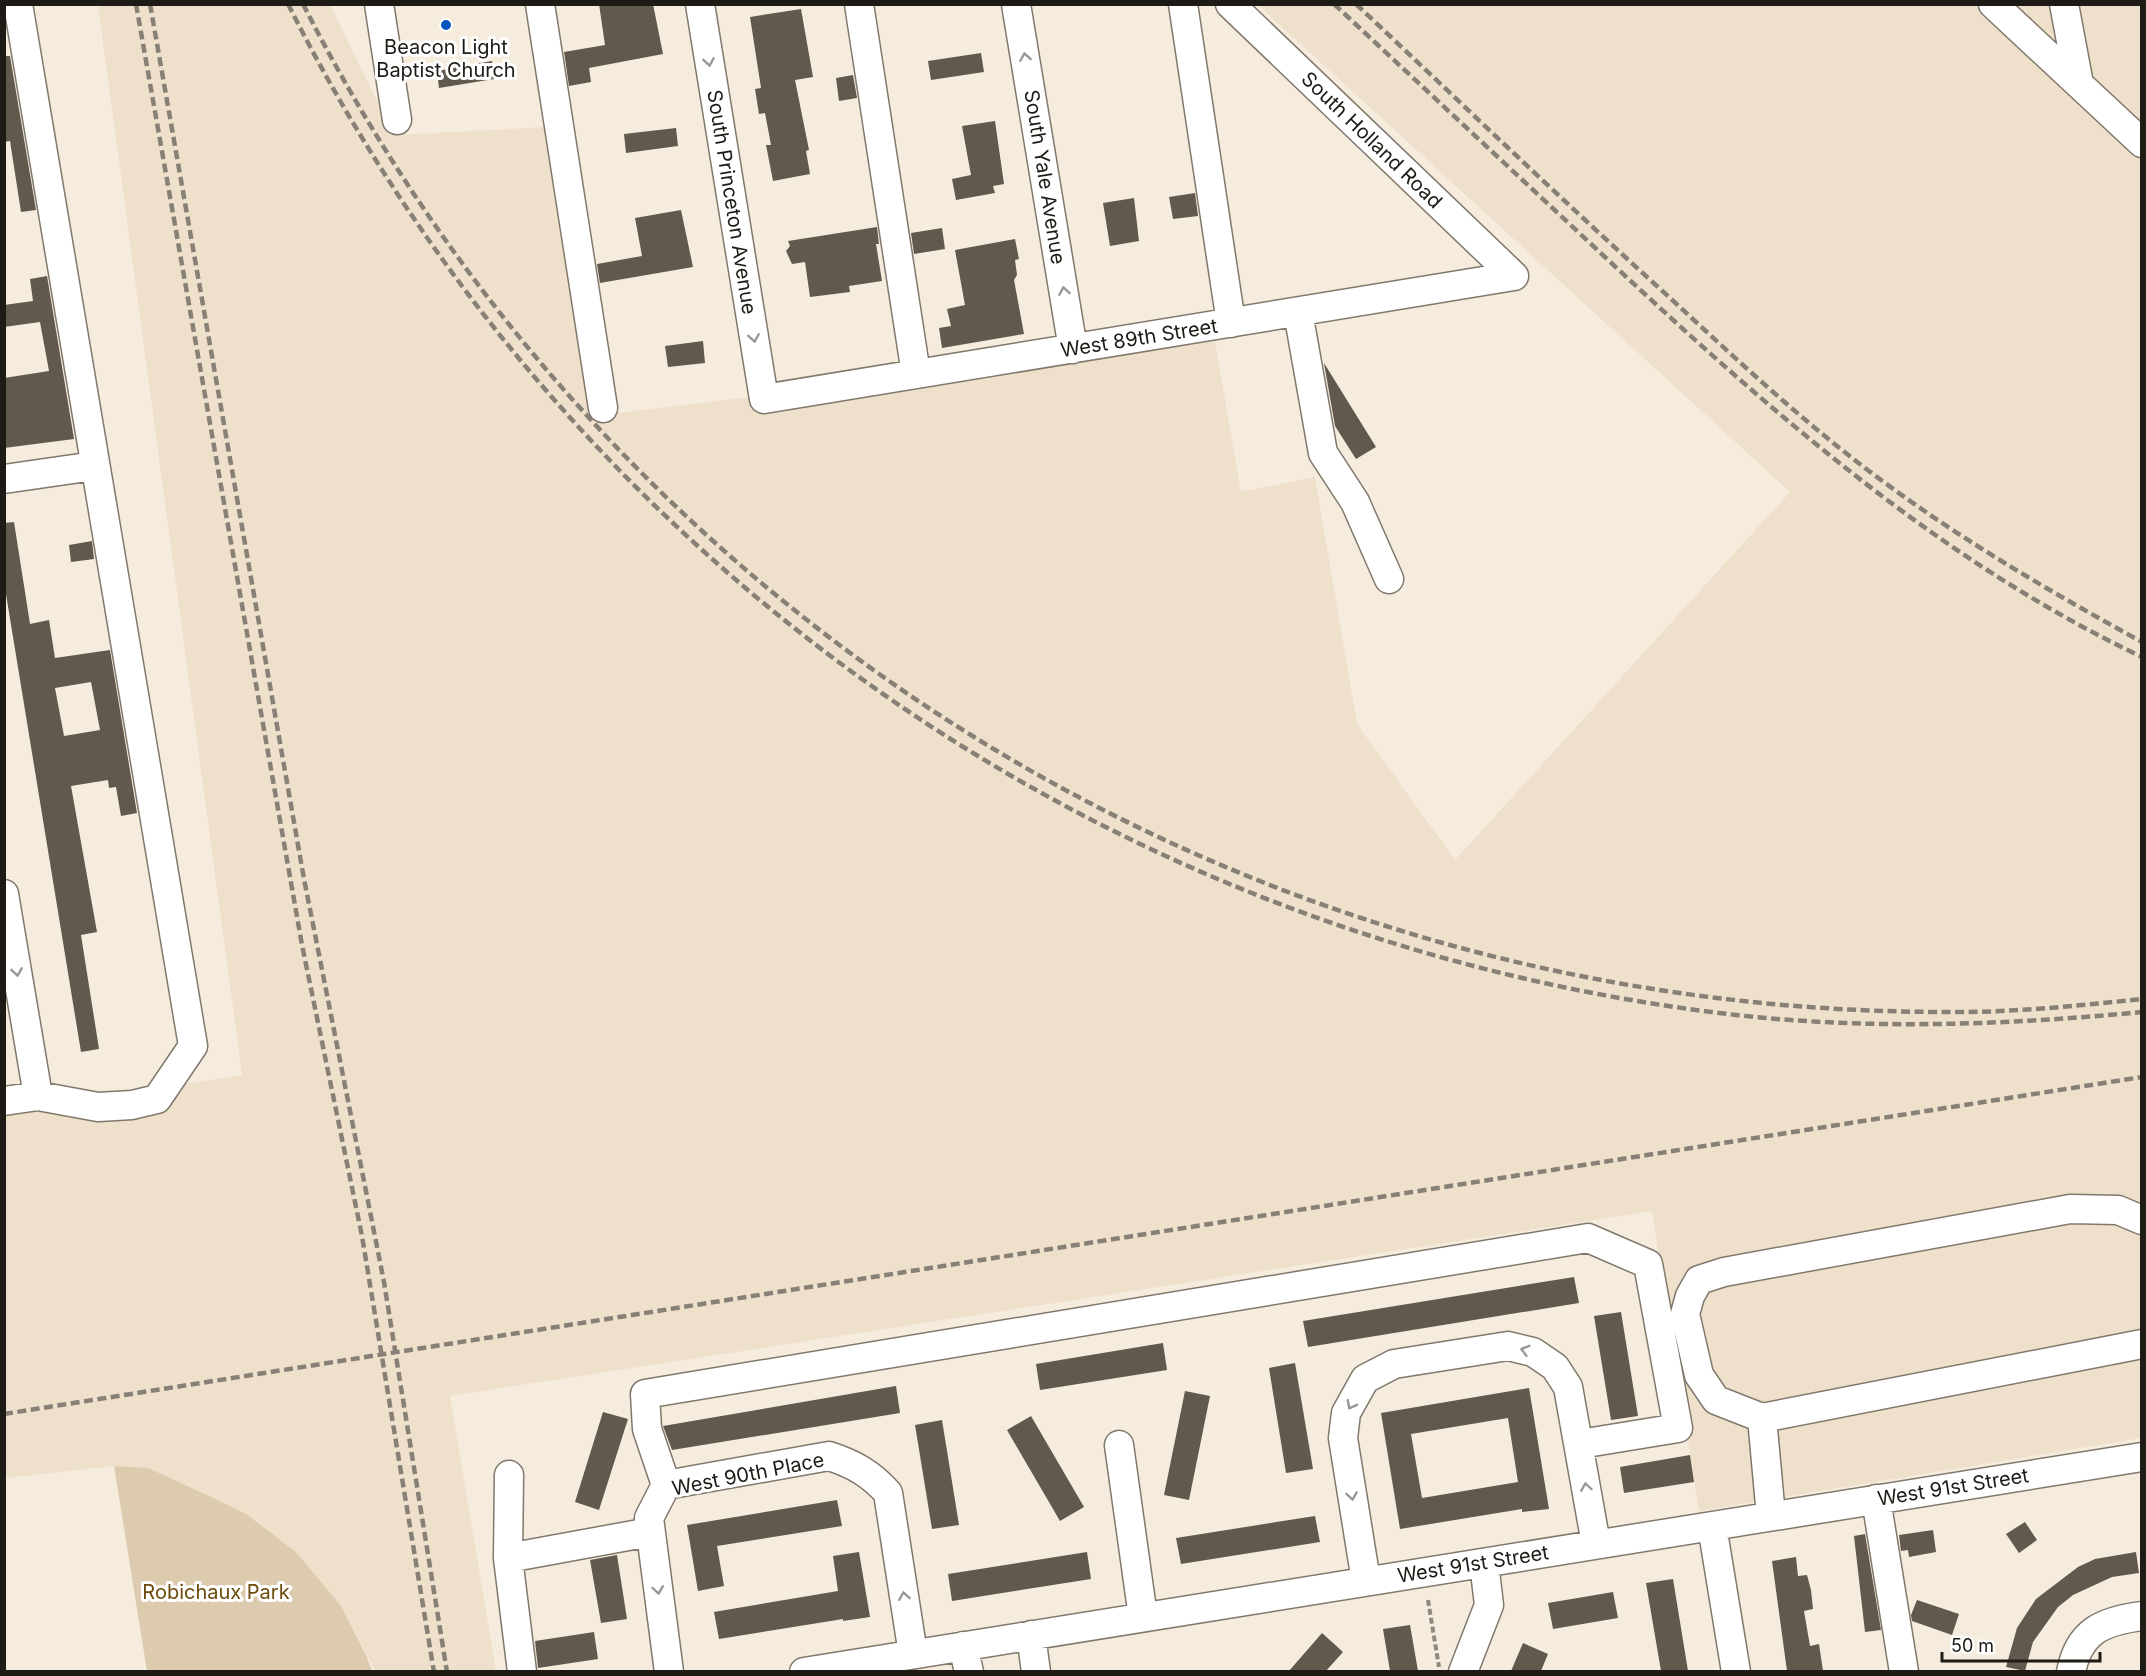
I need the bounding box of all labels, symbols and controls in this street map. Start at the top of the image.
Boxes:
marker: Beacon Light Baptist Church [439,18,453,32]
place label: Beacon Light Baptist Church [376,35,516,82]
one-way arrow [1019,53,1032,63]
one-way arrow [702,57,715,67]
street label: South Holland Road [1297,67,1447,213]
street label: South Princeton Avenue [702,88,762,316]
street label: South Yale Avenue [1019,88,1071,266]
one-way arrow [1058,286,1070,296]
street label: West 89th Street [1059,314,1220,362]
one-way arrow [747,333,759,342]
one-way arrow [11,968,23,977]
one-way arrow [1520,1345,1530,1358]
one-way arrow [1347,1399,1358,1409]
street label: West 90th Place [670,1447,826,1501]
street label: West 91st Street [1876,1463,2031,1511]
one-way arrow [1581,1482,1593,1491]
one-way arrow [1345,1491,1357,1500]
street label: West 91st Street [1396,1540,1551,1588]
park label: Robichaux Park [142,1580,290,1604]
one-way arrow [651,1585,664,1594]
one-way arrow [899,1592,911,1601]
scale bar [1942,1625,2100,1663]
text: 50 m [1951,1635,1994,1656]

